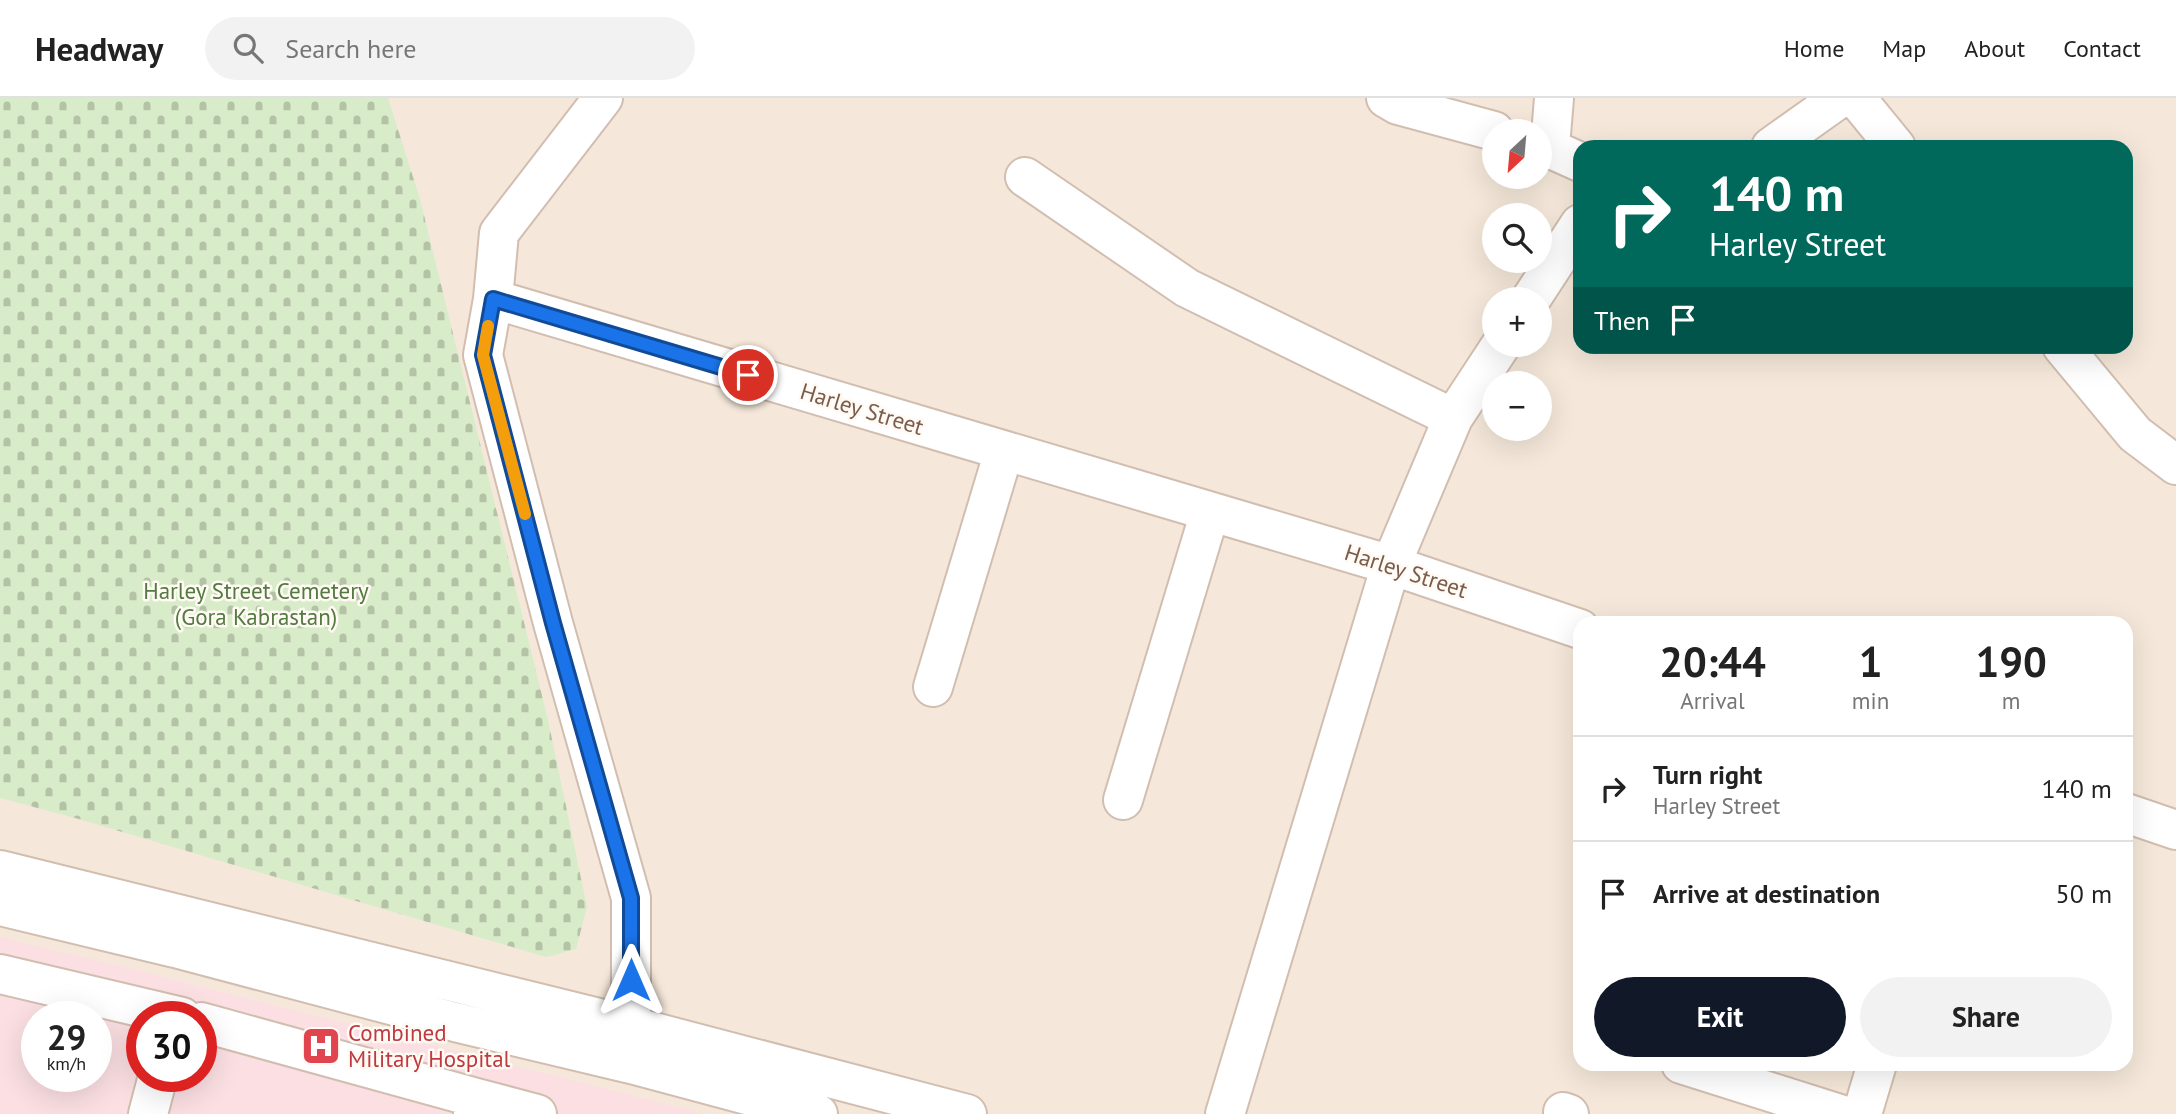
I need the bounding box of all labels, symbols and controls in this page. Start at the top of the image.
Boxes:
search box [205,17,695,80]
text: Headway [35,27,163,70]
icon: search [229,29,267,67]
text: Search here [285,32,416,65]
text: Home [1784,33,1844,64]
text: Map [1882,33,1926,64]
text: About [1964,33,2025,64]
text: Contact [2063,33,2141,64]
north arrow [1482,119,1552,189]
map controls [1482,119,1552,441]
text: 140 m [1709,161,1844,225]
icon: right [1594,168,1685,259]
button: search [1482,203,1552,273]
text: Harley Street [1709,223,1886,265]
button: + [1482,287,1552,357]
icon: arrive [1664,301,1702,339]
text: Then [1594,304,1650,337]
pin [718,345,778,405]
icon: arrive [729,356,767,394]
button: − [1482,371,1552,441]
street label: Harley Street [797,376,927,441]
street label: Harley Street [1341,537,1471,604]
park label: Harley Street Cemetery (Gora Kabrastan) [143,576,369,631]
text: 20:44 [1659,634,1766,689]
text: 1 [1859,634,1882,689]
text: 190 [1975,634,2047,689]
text: Arrival [1680,686,1745,715]
text: min [1852,686,1889,715]
text: m [2002,686,2020,715]
text: Turn right [1653,758,1762,791]
icon: right [1594,770,1632,808]
text: 140 m [2041,772,2112,805]
text: Harley Street [1653,791,1780,820]
icon: arrive [1594,875,1632,913]
text: Arrive at destination [1653,877,1880,910]
text: 50 m [2056,877,2112,910]
position arrow [594,943,668,1017]
button: Exit [1594,977,1846,1057]
button: Share [1860,977,2112,1057]
speed limit sign: 30 [126,1001,217,1092]
text: 29 [47,1014,86,1060]
place label: Combined Military Hospital [348,1018,511,1073]
hospital icon: Combined Military Hospital [300,1025,342,1067]
text: km/h [47,1052,86,1075]

